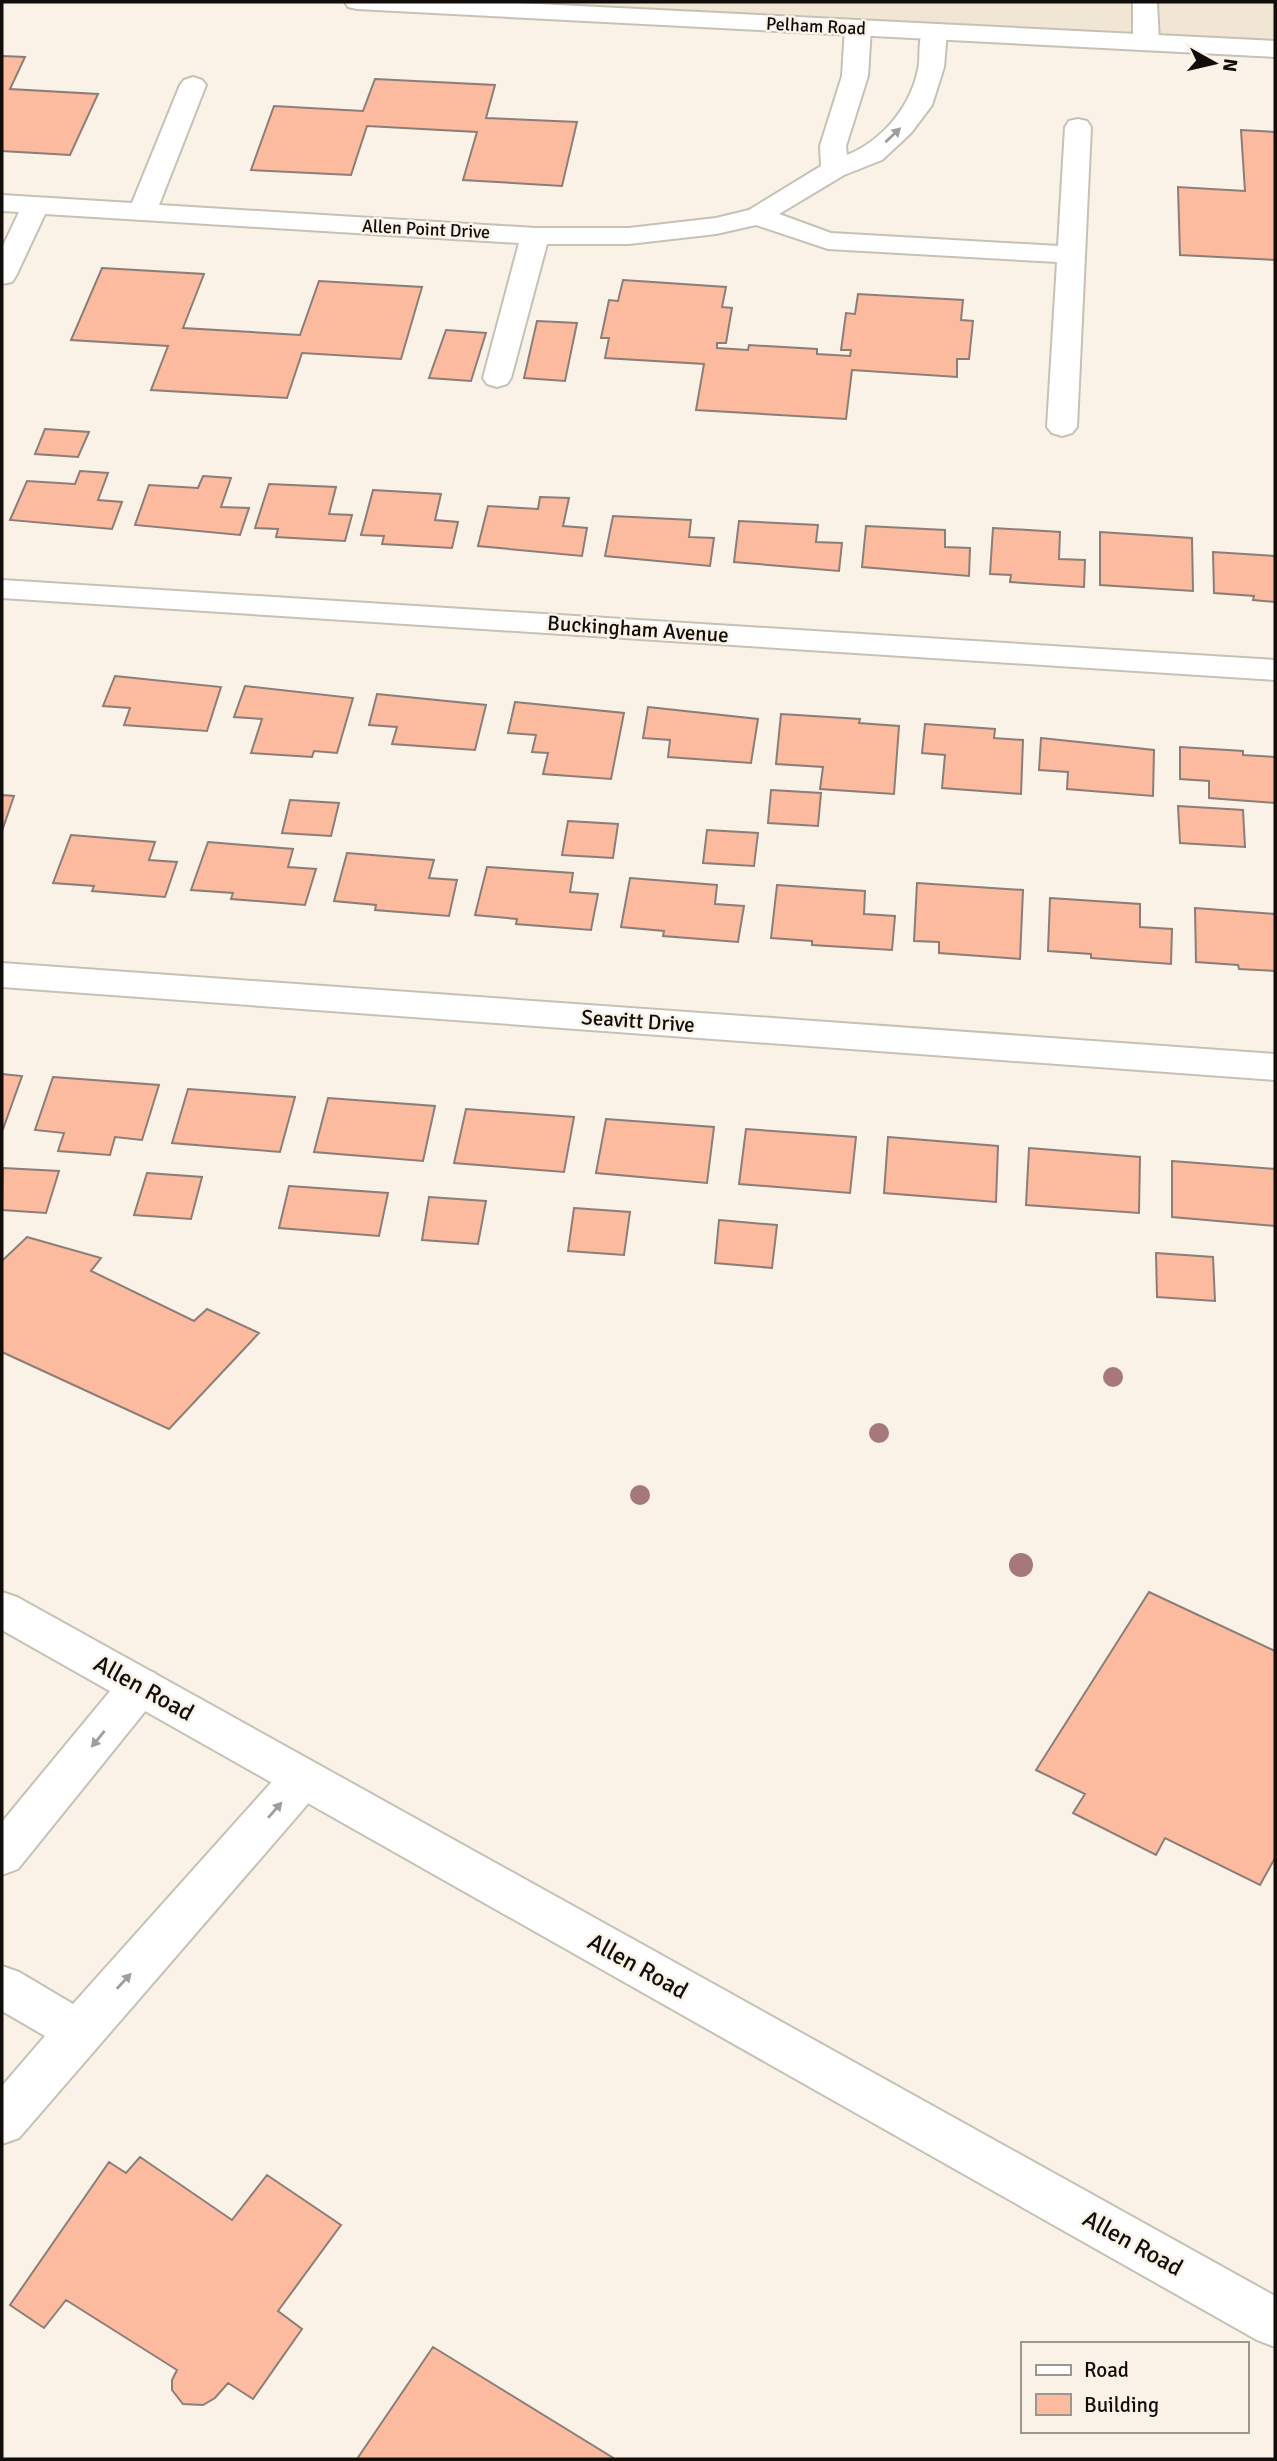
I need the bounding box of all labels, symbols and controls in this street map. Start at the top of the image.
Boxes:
street label: Pelham Road [766,12,866,40]
north arrow [1179,28,1249,98]
text: N [1217,57,1243,73]
one-way arrow [884,127,901,143]
street label: Allen Point Drive [361,215,491,243]
street label: Buckingham Avenue [546,610,730,648]
street label: Seavitt Drive [580,1004,696,1038]
street label: Allen Road [89,1648,199,1728]
one-way arrow [90,1730,105,1748]
one-way arrow [267,1802,282,1819]
street label: Allen Road [583,1926,693,2006]
one-way arrow [115,1973,131,1990]
street label: Allen Road [1078,2203,1188,2283]
legend [1021,2342,1249,2433]
text: Road [1084,2357,1129,2383]
text: Building [1084,2392,1159,2418]

